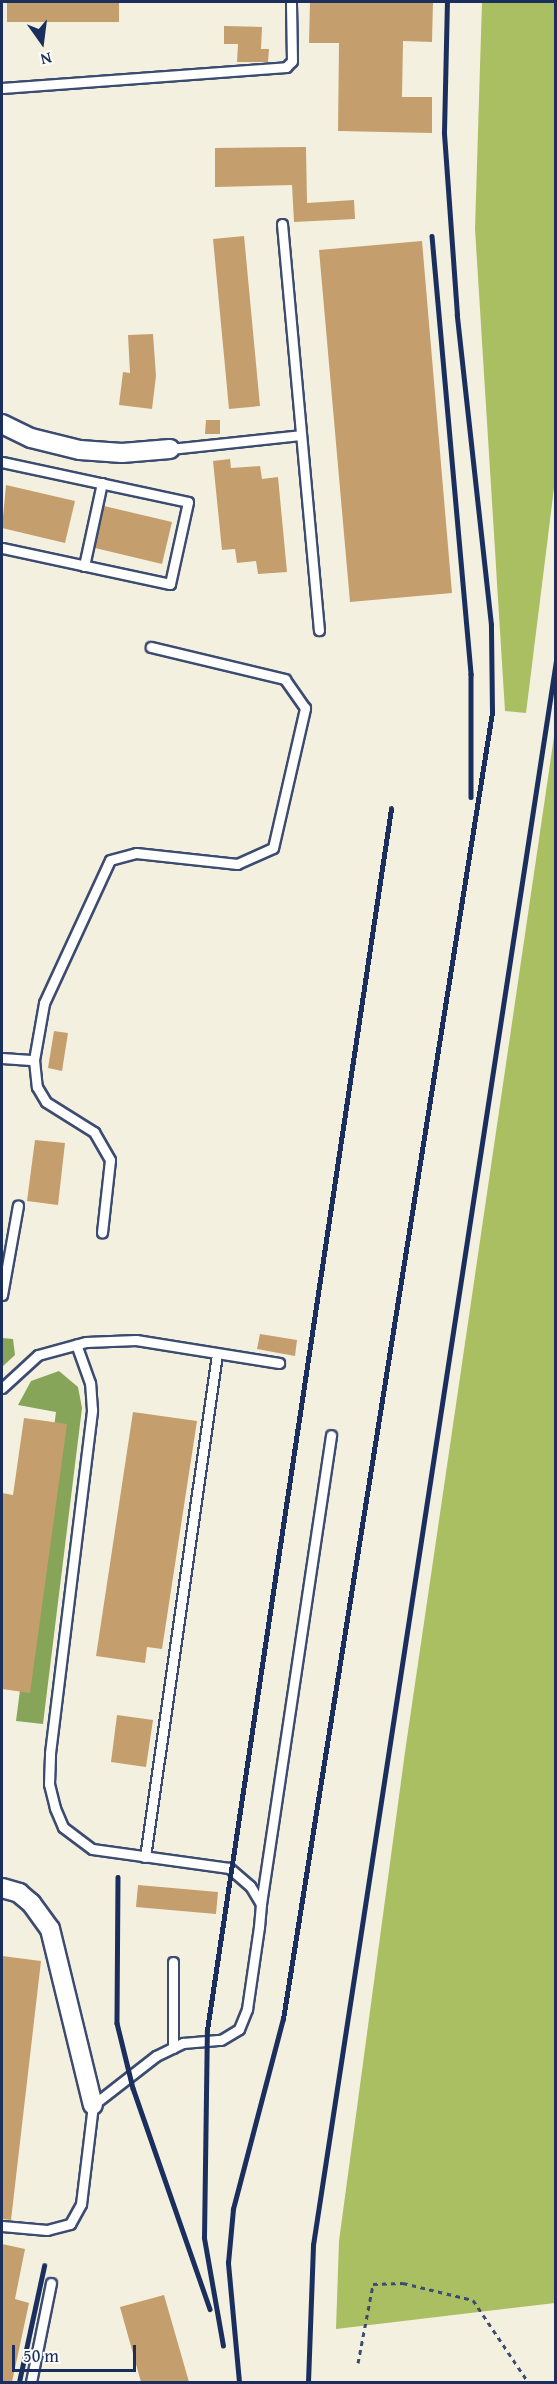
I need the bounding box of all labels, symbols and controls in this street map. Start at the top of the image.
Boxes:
north arrow [12,12,72,72]
text: N [38,47,54,72]
scale bar [15,2333,140,2371]
text: 50 m [23,2342,59,2369]

